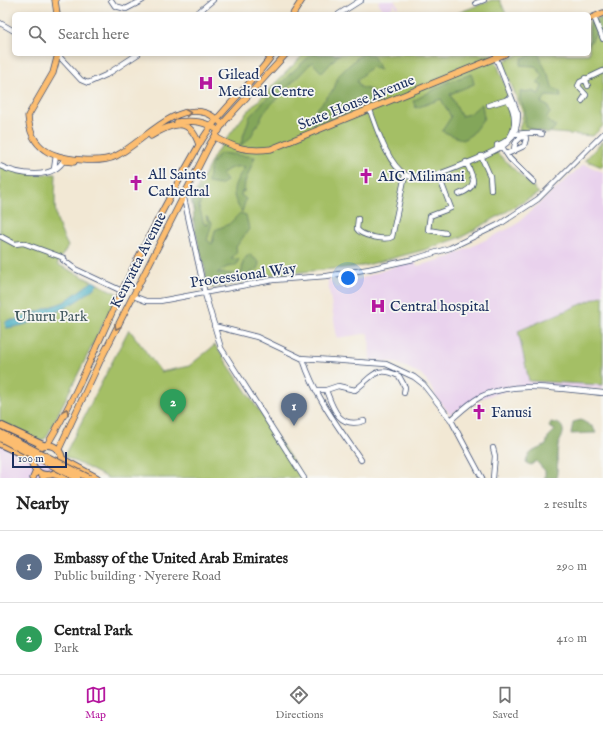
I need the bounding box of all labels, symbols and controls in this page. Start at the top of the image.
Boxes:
search box [12,12,591,56]
icon: search [26,23,48,45]
text: Search here [58,25,129,44]
place label: Gilead Medical Centre [218,65,314,101]
street label: State House Avenue [295,70,417,135]
hospital icon: Gilead Medical Centre [197,74,215,92]
one-way arrow [184,109,191,118]
place label: All Saints Cathedral [147,165,210,201]
church icon: AIC Milimani [357,167,375,185]
place label: AIC Milimani [377,167,465,186]
church icon: All Saints Cathedral [127,174,145,192]
street label: Kenyatta Avenue [106,209,171,311]
street label: Processional Way [189,259,298,292]
your location [338,268,358,288]
hospital icon: Central hospital [369,297,387,315]
place label: Central hospital [390,297,490,316]
park label: Uhuru Park [14,307,89,326]
one-way arrow [114,323,122,330]
pin: 2 [160,389,186,422]
pin: 1 [281,393,307,426]
church icon: Fanusi [470,403,488,421]
place label: Fanusi [491,403,532,422]
one-way arrow [61,408,68,415]
scale bar [12,450,67,469]
text: 100 m [18,452,44,466]
text: Nearby [16,494,69,515]
text: 2 results [543,496,587,513]
text: Embassy of the United Arab Emirates [54,549,288,568]
text: 1 [27,558,31,575]
text: 290 m [556,558,587,575]
text: Public building · Nyerere Road [54,568,221,585]
text: Central Park [54,621,133,640]
text: 2 [26,630,32,647]
text: 410 m [557,630,587,647]
text: Park [54,640,79,657]
tab: Map [85,684,107,722]
tab: Directions [276,684,323,722]
tab: Saved [492,684,518,722]

